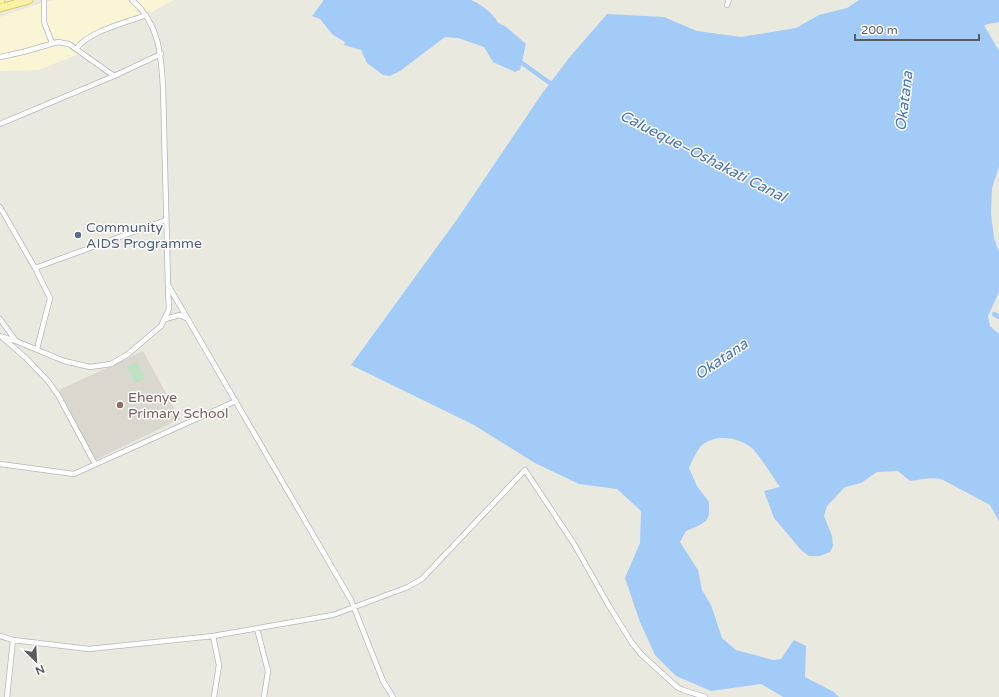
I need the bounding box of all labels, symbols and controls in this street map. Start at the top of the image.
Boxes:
scale bar [855,16,979,42]
text: 200 m [861,23,898,37]
water label: Okatana [891,70,917,132]
water label: Calueque–Oshakati Canal [617,106,791,207]
place label: Community AIDS Programme [86,219,202,252]
marker: Community AIDS Programme [73,230,83,240]
water label: Okatana [691,334,751,383]
place label: Ehenye Primary School [128,389,229,422]
marker: Ehenye Primary School [115,400,125,410]
north arrow [16,641,56,681]
text: N [33,662,47,677]

